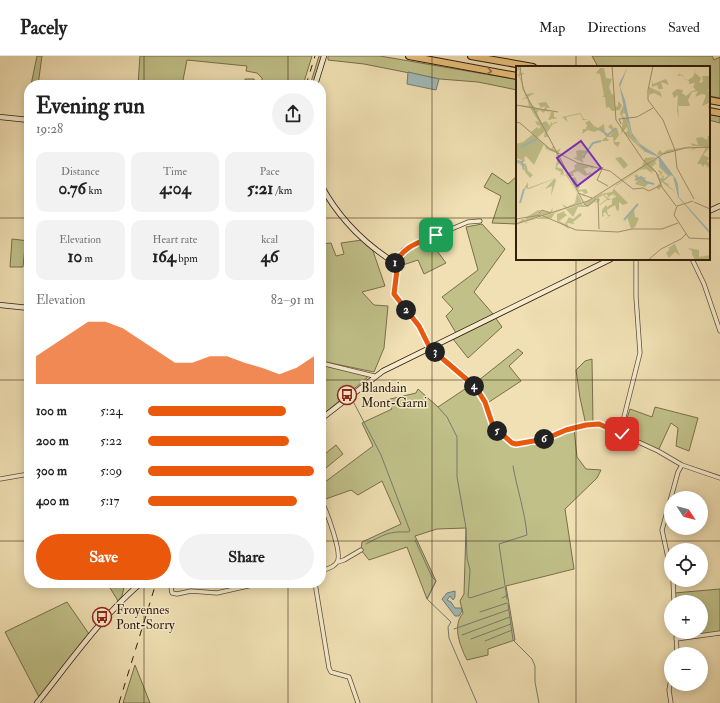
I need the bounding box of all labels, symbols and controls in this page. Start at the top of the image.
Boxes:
text: Pacely [20,16,67,40]
text: Map [539,19,565,36]
text: Directions [587,19,646,36]
text: Saved [668,19,700,36]
one-way arrow [486,66,492,74]
inset map [516,66,710,260]
text: Evening run [36,92,145,120]
button: share [272,93,314,135]
text: 19:28 [36,121,63,137]
text: Distance [61,165,100,178]
text: Time [163,165,187,178]
text: Pace [260,165,280,178]
text: 0.76 [58,178,86,199]
text: 4:04 [159,178,191,199]
text: 5:21 [247,178,273,199]
text: km [86,184,102,197]
text: /km [273,184,292,197]
pin [419,218,453,252]
icon: arrive [425,224,447,246]
text: Elevation [59,233,101,246]
text: Heart rate [153,233,197,246]
text: kcal [261,233,278,246]
text: 10 [68,246,82,267]
text: 164 [152,246,176,267]
text: 46 [261,246,279,267]
text: m [82,252,93,265]
text: bpm [176,252,198,265]
pin: 1 [385,253,405,273]
text: 1 [393,256,397,269]
text: Elevation [36,292,86,308]
text: 82–91 m [271,292,314,308]
pin: 2 [396,300,416,320]
text: 2 [403,303,409,316]
pin: 3 [425,342,445,362]
text: 3 [433,345,437,358]
pin: 4 [464,376,484,396]
text: 4 [471,379,477,392]
place label: Blandain Mont-Garni [361,380,428,411]
bus stop icon: Blandain Mont-Garni [336,384,358,406]
text: 100 m [36,403,67,419]
text: 5:24 [100,403,123,419]
pin [605,417,639,451]
pin: 5 [487,421,507,441]
icon: check [611,423,633,445]
text: 5 [495,424,499,437]
pin: 6 [534,429,554,449]
text: 6 [541,432,547,445]
text: 200 m [36,433,69,449]
text: 5:22 [100,433,122,449]
text: 300 m [36,463,67,479]
text: 5:09 [100,463,122,479]
north arrow [664,491,708,535]
map controls [664,491,708,691]
text: 400 m [36,493,69,509]
text: 5:17 [100,493,120,509]
button: Save [36,534,171,580]
button: Share [179,534,314,580]
button: locate [664,543,708,587]
button: + [664,595,708,639]
place label: Froyennes Pont-Sorry [116,602,175,634]
bus stop icon: Froyennes Pont-Sorry [91,606,113,628]
button: − [664,647,708,691]

